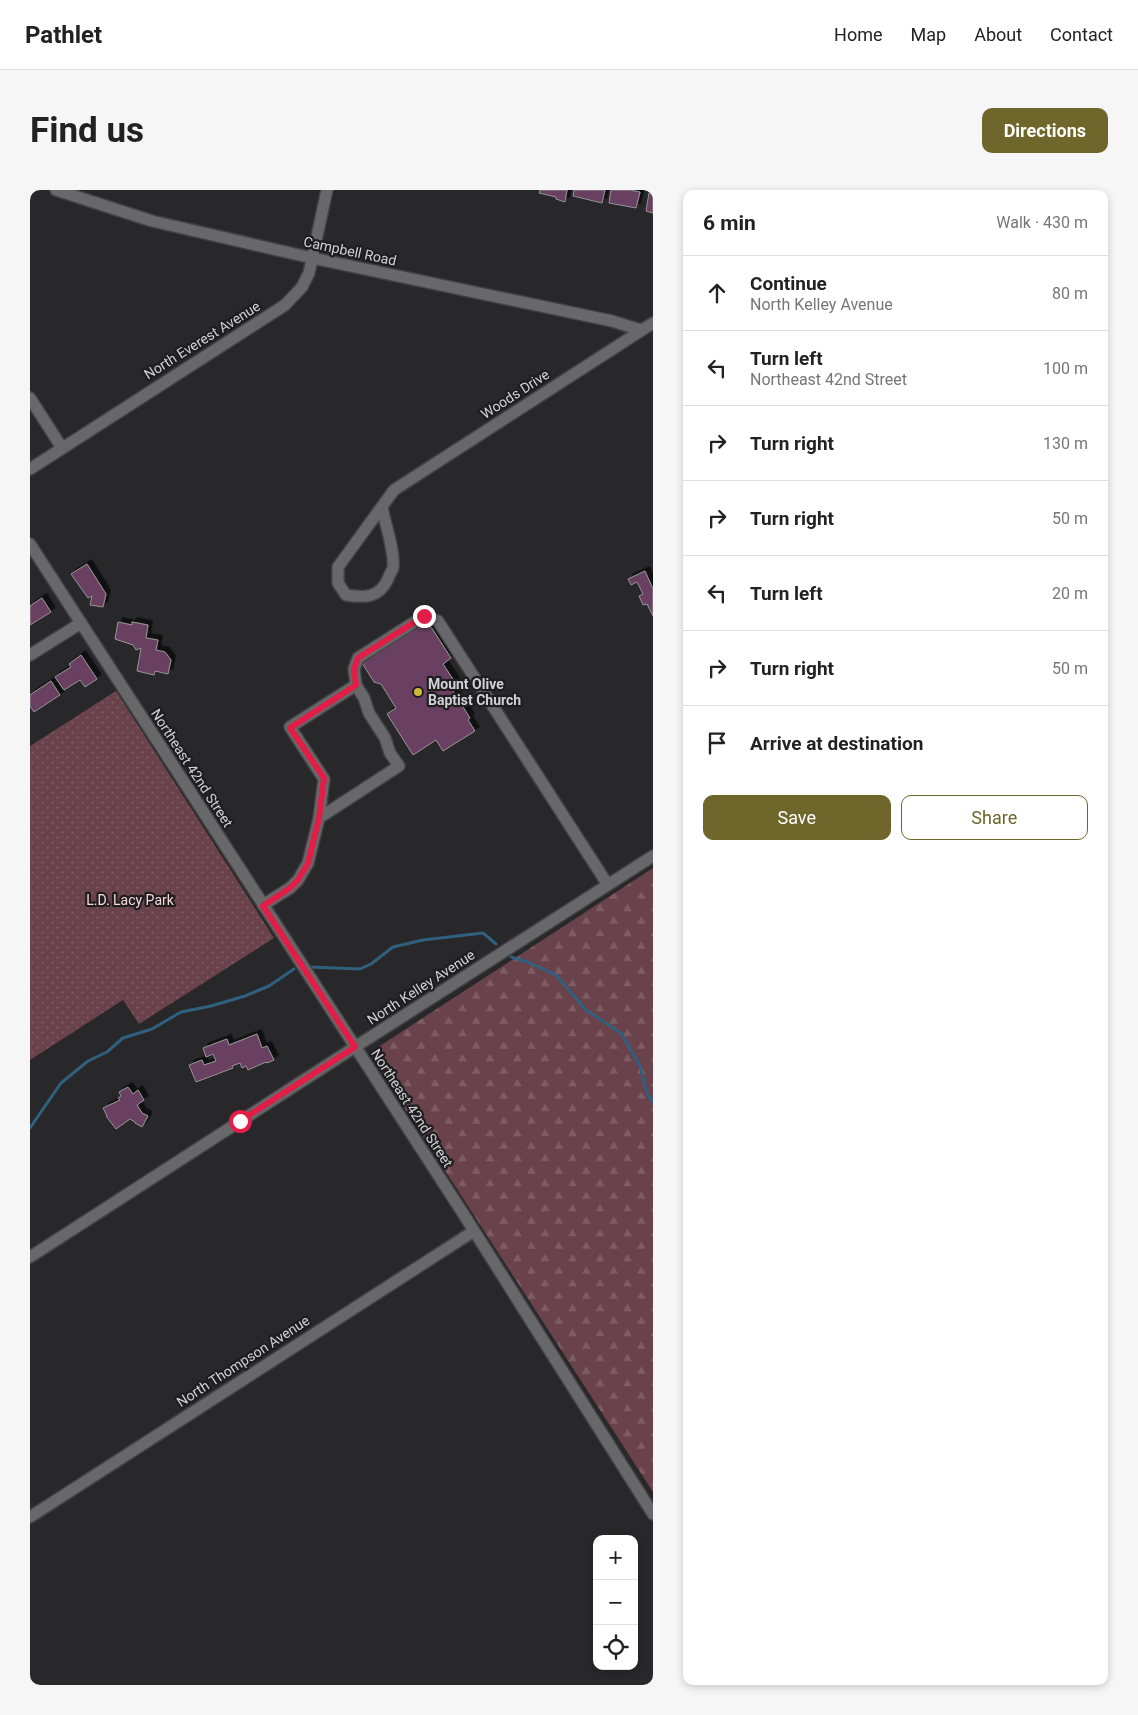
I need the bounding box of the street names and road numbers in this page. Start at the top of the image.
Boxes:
street label: Campbell Road [302,233,398,269]
street label: North Everest Avenue [141,298,263,382]
street label: Woods Drive [478,366,552,422]
street label: Northeast 42nd Street [148,706,236,830]
street label: North Kelley Avenue [364,946,478,1028]
street label: Northeast 42nd Street [368,1046,456,1170]
street label: North Thompson Avenue [174,1312,312,1410]

